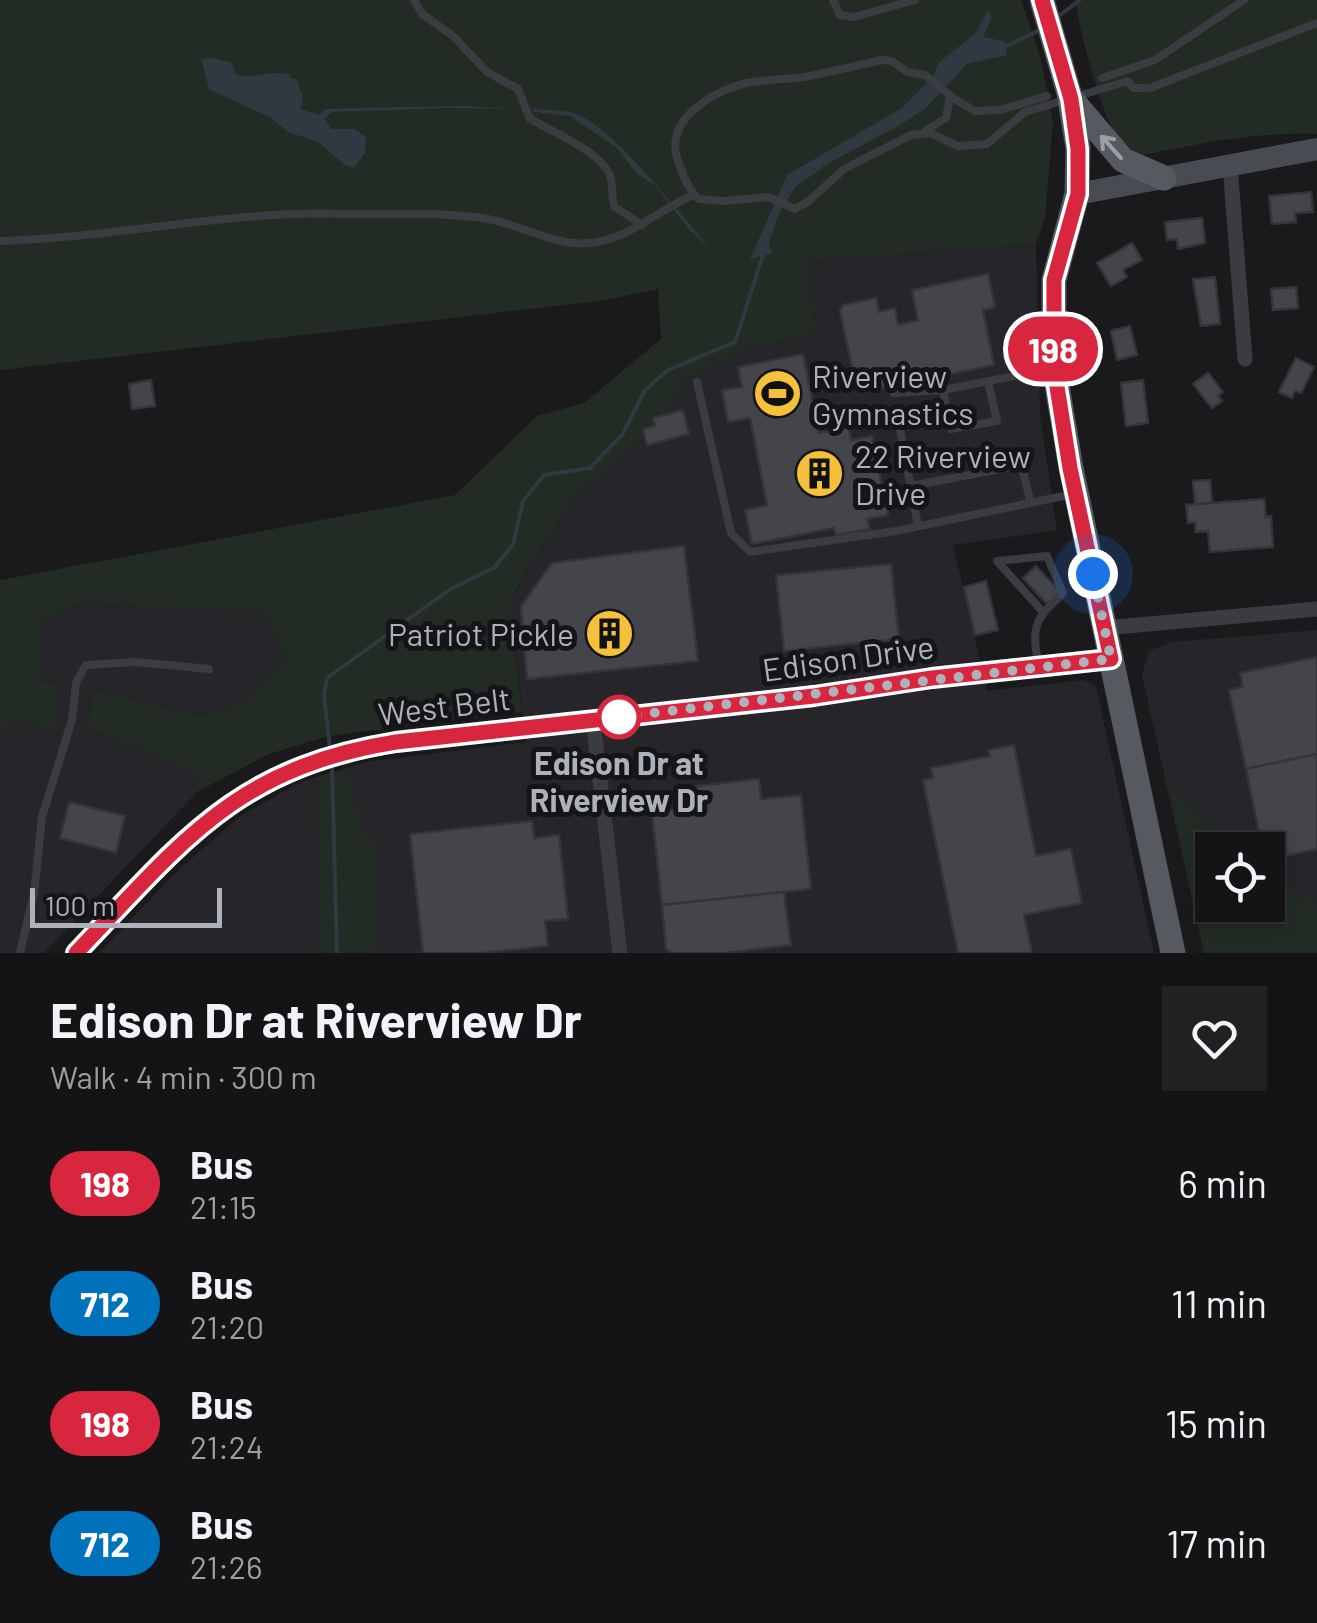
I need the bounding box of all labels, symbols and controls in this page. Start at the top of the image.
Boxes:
one-way arrow [1100,135,1123,160]
line badge: 198 [996,316,1110,382]
text: 198 [1028,328,1078,370]
place label: Riverview Gymnastics [812,356,974,431]
sports icon: Riverview Gymnastics [751,367,803,419]
place label: 22 Riverview Drive [855,436,1031,511]
building icon: 22 Riverview Drive [794,447,846,499]
your location [1068,549,1118,599]
building icon: Patriot Pickle [583,607,635,659]
place label: Patriot Pickle [388,614,574,652]
street label: Edison Drive [760,626,936,688]
street label: West Belt [376,678,512,732]
marker: Edison Dr at Riverview Dr [598,696,640,738]
place label: Edison Dr at Riverview Dr [530,743,708,818]
map controls [1195,832,1285,922]
button: locate [1195,832,1285,922]
scale bar [30,883,222,928]
text: 100 m [45,888,115,922]
button: heart [1162,986,1267,1091]
text: Edison Dr at Riverview Dr [50,990,582,1048]
text: Walk · 4 min · 300 m [50,1057,317,1095]
text: Bus [190,1141,253,1187]
text: 6 min [1178,1160,1267,1206]
text: 198 [80,1162,130,1204]
text: 21:15 [190,1187,256,1225]
text: Bus [190,1261,253,1307]
text: 11 min [1171,1280,1267,1326]
text: 712 [80,1282,130,1324]
text: 21:20 [190,1307,264,1345]
text: Bus [190,1381,253,1427]
text: 15 min [1165,1400,1267,1446]
text: 198 [80,1402,130,1444]
text: 21:24 [190,1427,264,1465]
text: Bus [190,1501,253,1547]
text: 17 min [1167,1520,1267,1566]
text: 712 [80,1522,130,1564]
text: 21:26 [190,1547,262,1585]

